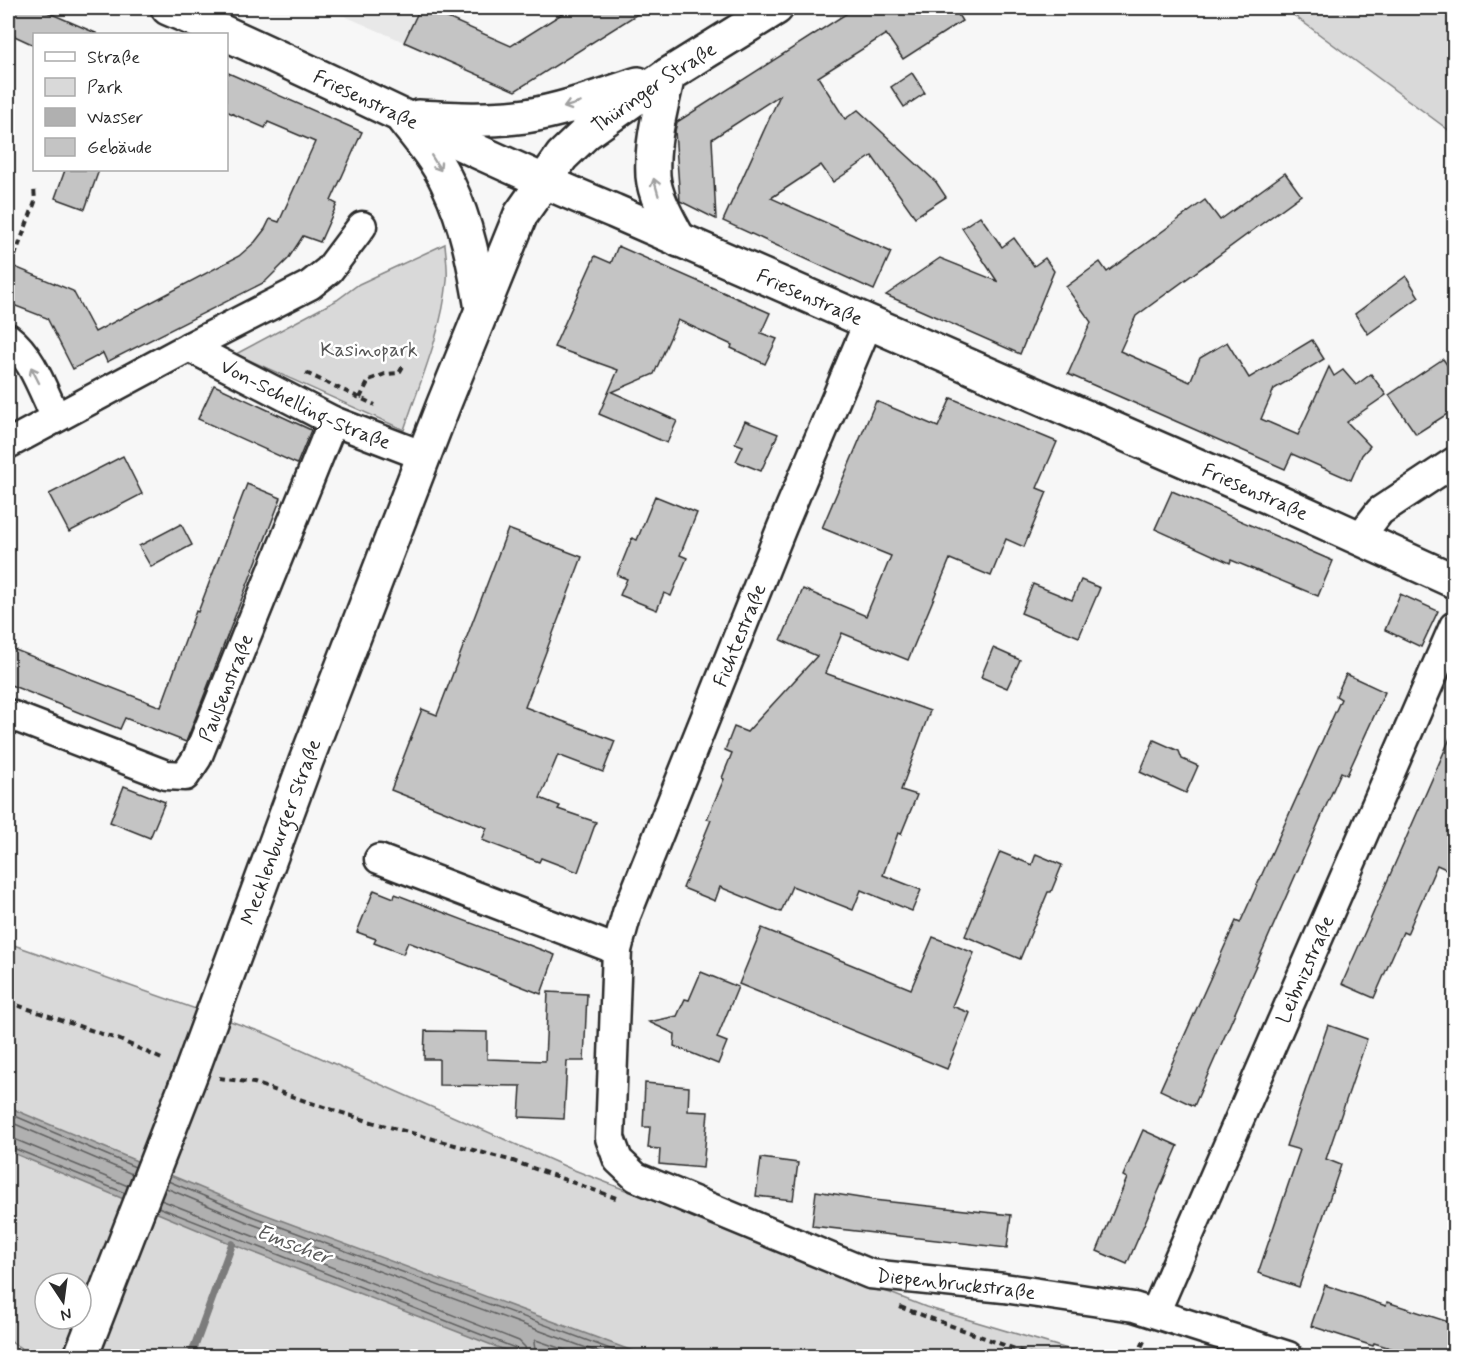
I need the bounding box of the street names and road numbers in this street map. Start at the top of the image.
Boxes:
street label: Thüringer Straße [586,36,722,140]
street label: Friesenstraße [309,64,423,137]
street label: Friesenstraße [752,263,867,333]
street label: Von-Schelling-Straße [215,353,394,457]
street label: Friesenstraße [1198,457,1312,528]
street label: Fichtestraße [707,580,773,691]
street label: Paulsenstraße [193,630,261,746]
street label: Mecklenburger Straße [235,735,328,929]
street label: Leibnizstraße [1271,911,1341,1028]
street label: Diepenbruckstraße [875,1263,1037,1307]

